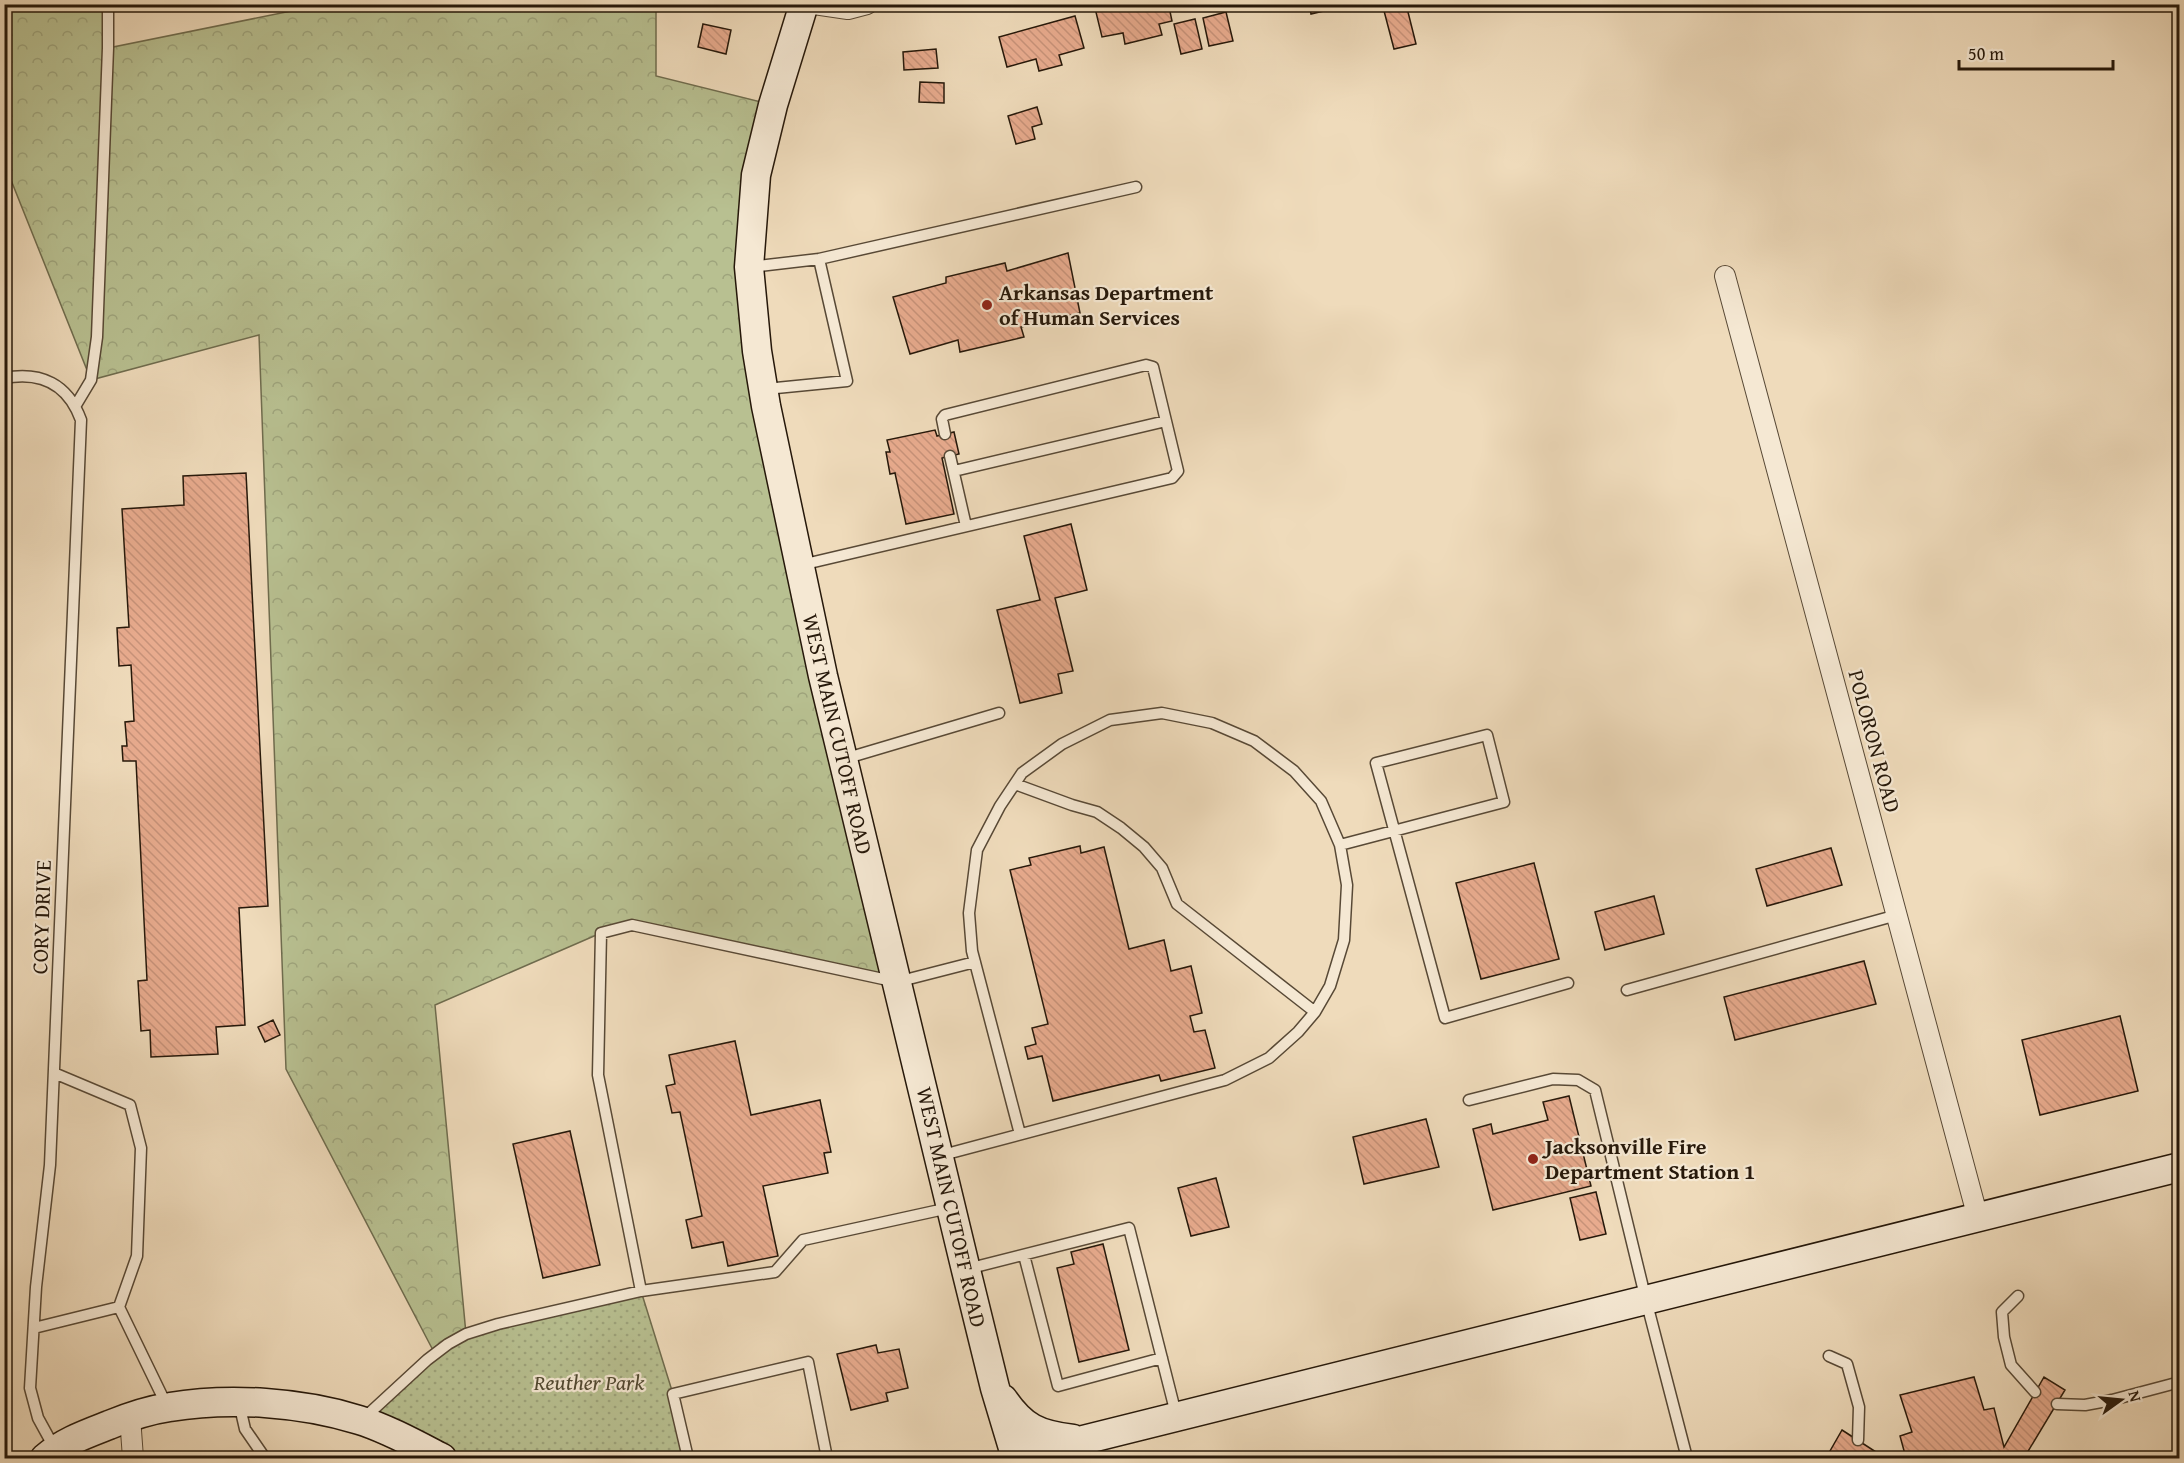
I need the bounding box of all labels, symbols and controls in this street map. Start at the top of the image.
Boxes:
scale bar [1959,33,2114,71]
text: 50 m [1968,40,2004,67]
place label: Arkansas Department of Human Services [999,276,1214,333]
marker: Arkansas Department of Human Services [980,298,994,312]
street label: WEST MAIN CUTOFF ROAD [795,611,881,857]
street label: POLORON ROAD [1841,666,1909,816]
street label: CORY DRIVE [23,859,59,975]
street label: WEST MAIN CUTOFF ROAD [909,1084,995,1330]
place label: Jacksonville Fire Department Station 1 [1541,1130,1755,1187]
marker: Jacksonville Fire Department Station 1 [1526,1152,1540,1166]
park label: Reuther Park [533,1366,645,1398]
north arrow [2091,1370,2151,1430]
text: N [2123,1388,2149,1405]

